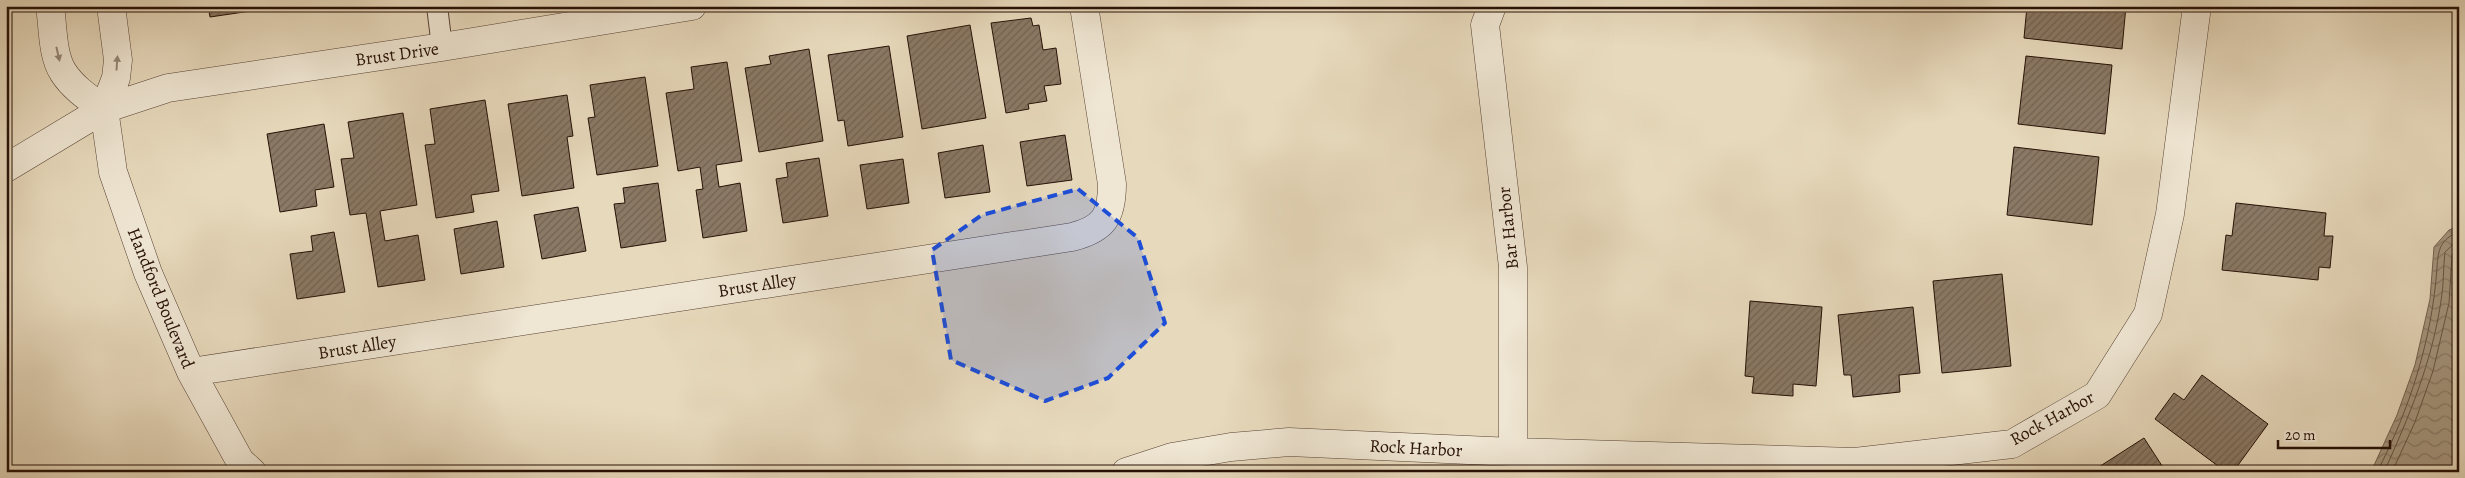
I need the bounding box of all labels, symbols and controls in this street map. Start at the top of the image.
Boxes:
street label: Brust Drive [354,36,440,72]
one-way arrow [54,47,62,62]
one-way arrow [113,54,121,70]
street label: Bar Harbor [1492,185,1524,271]
street label: Handford Boulevard [122,224,200,372]
street label: Brust Alley [716,267,799,303]
street label: Brust Alley [316,329,399,365]
street label: Rock Harbor [2005,385,2099,451]
scale bar [2278,418,2390,450]
text: 20 m [2285,425,2316,445]
street label: Rock Harbor [1369,434,1463,462]

